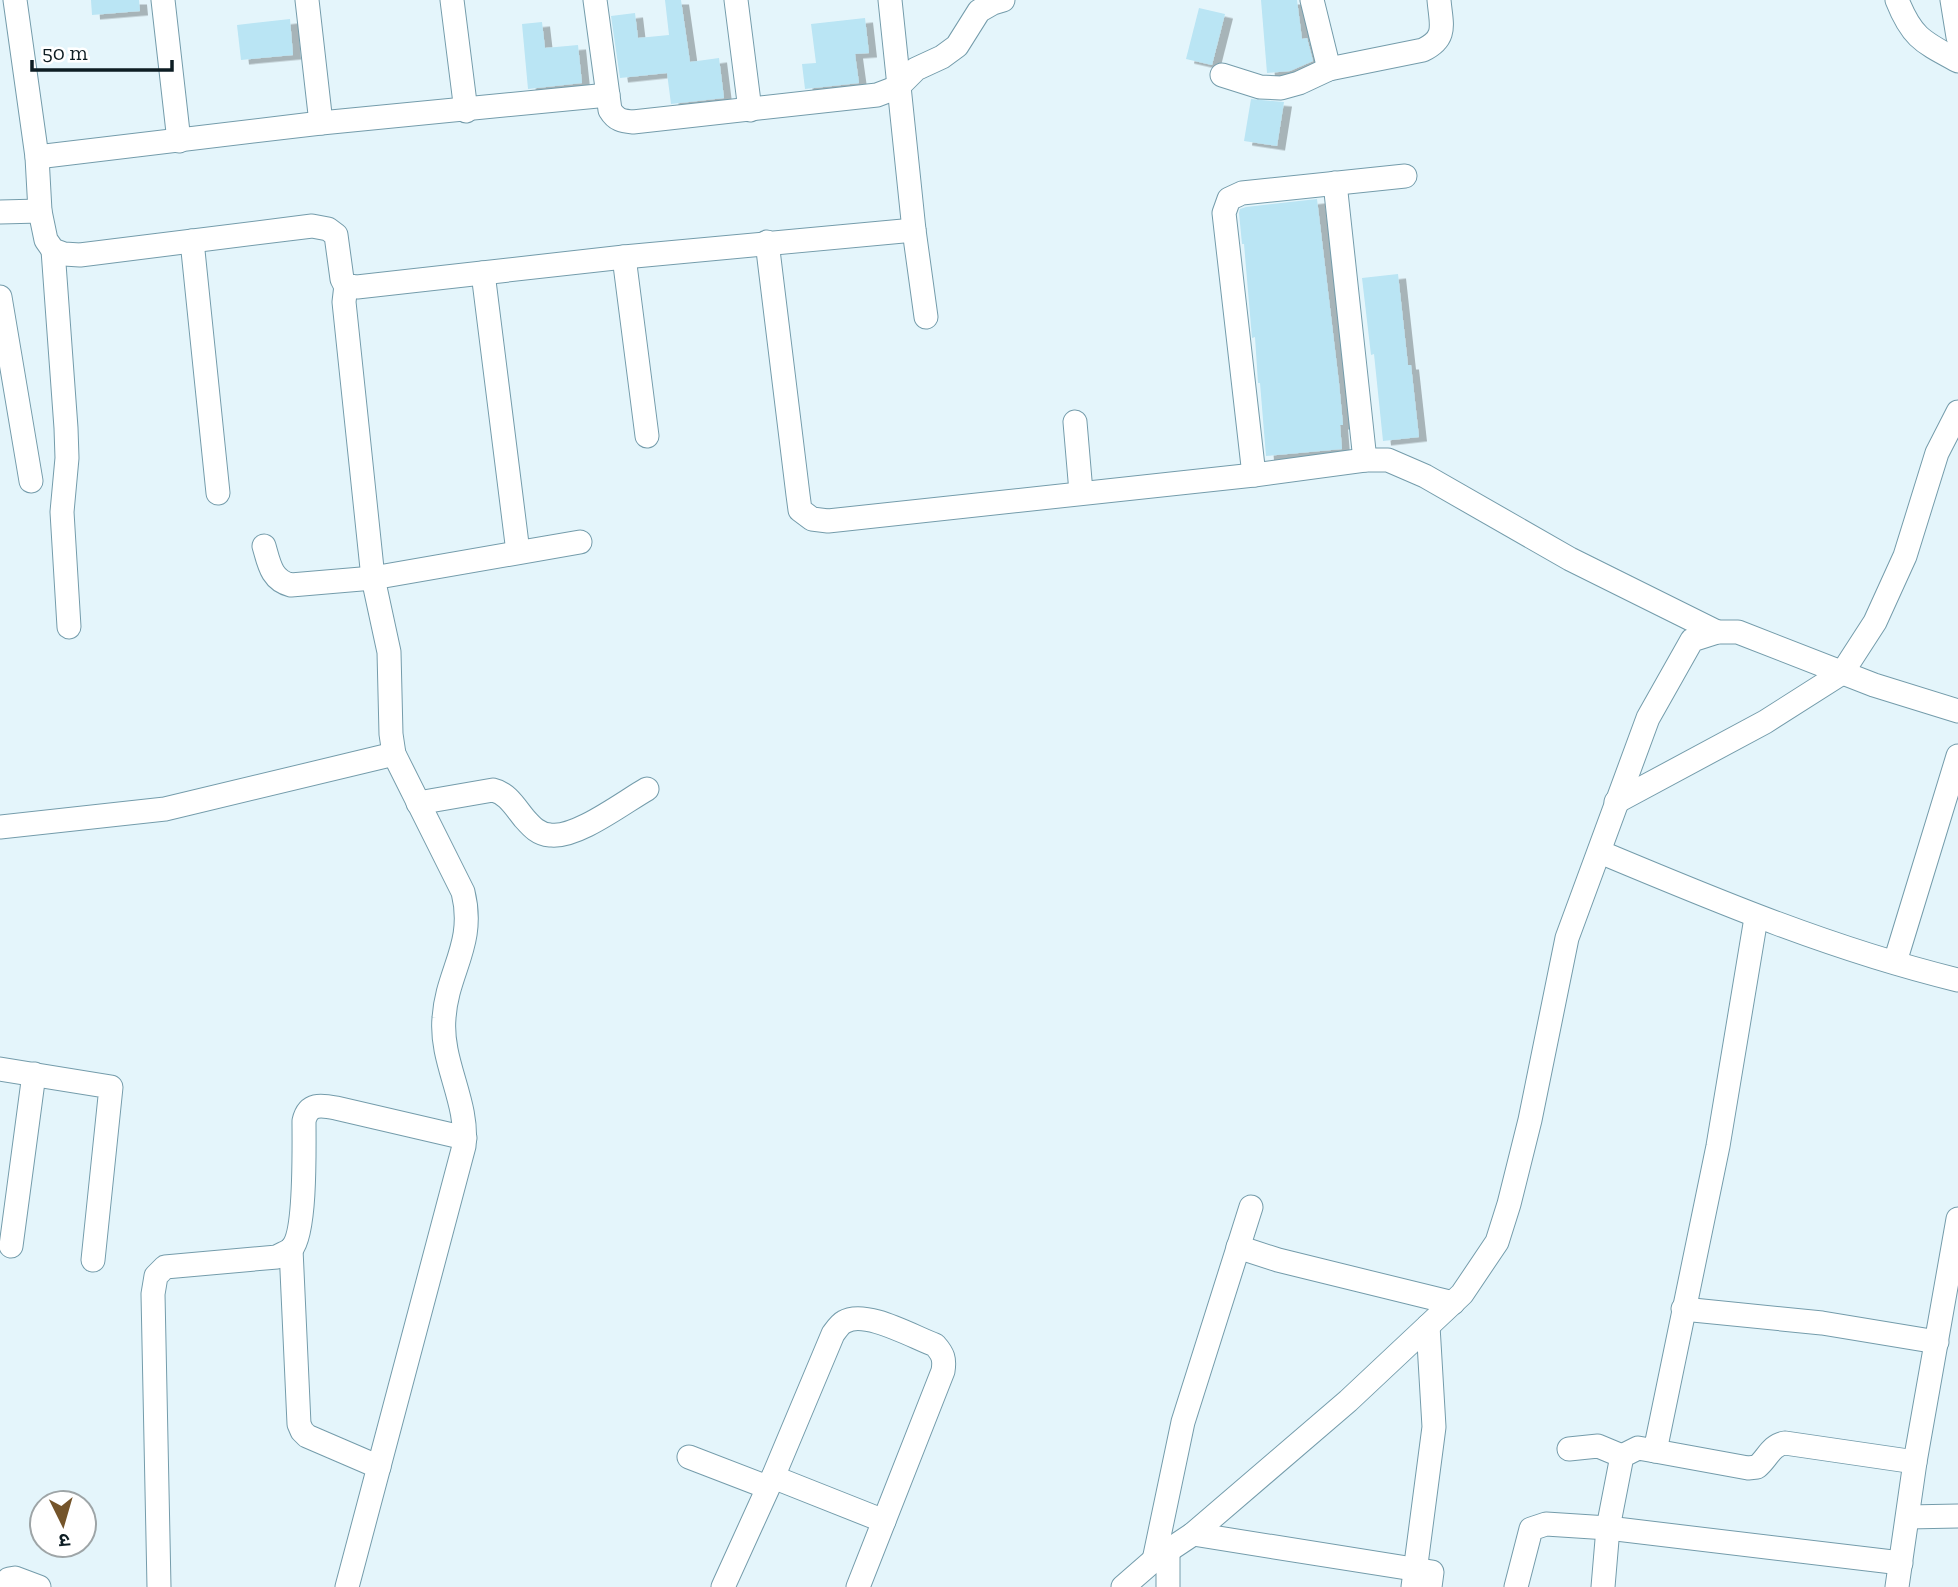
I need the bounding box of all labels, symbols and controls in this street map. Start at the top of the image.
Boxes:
scale bar [32,28,172,72]
text: 50 m [42,40,88,65]
north arrow [28,1489,98,1559]
text: उ [57,1528,71,1552]

